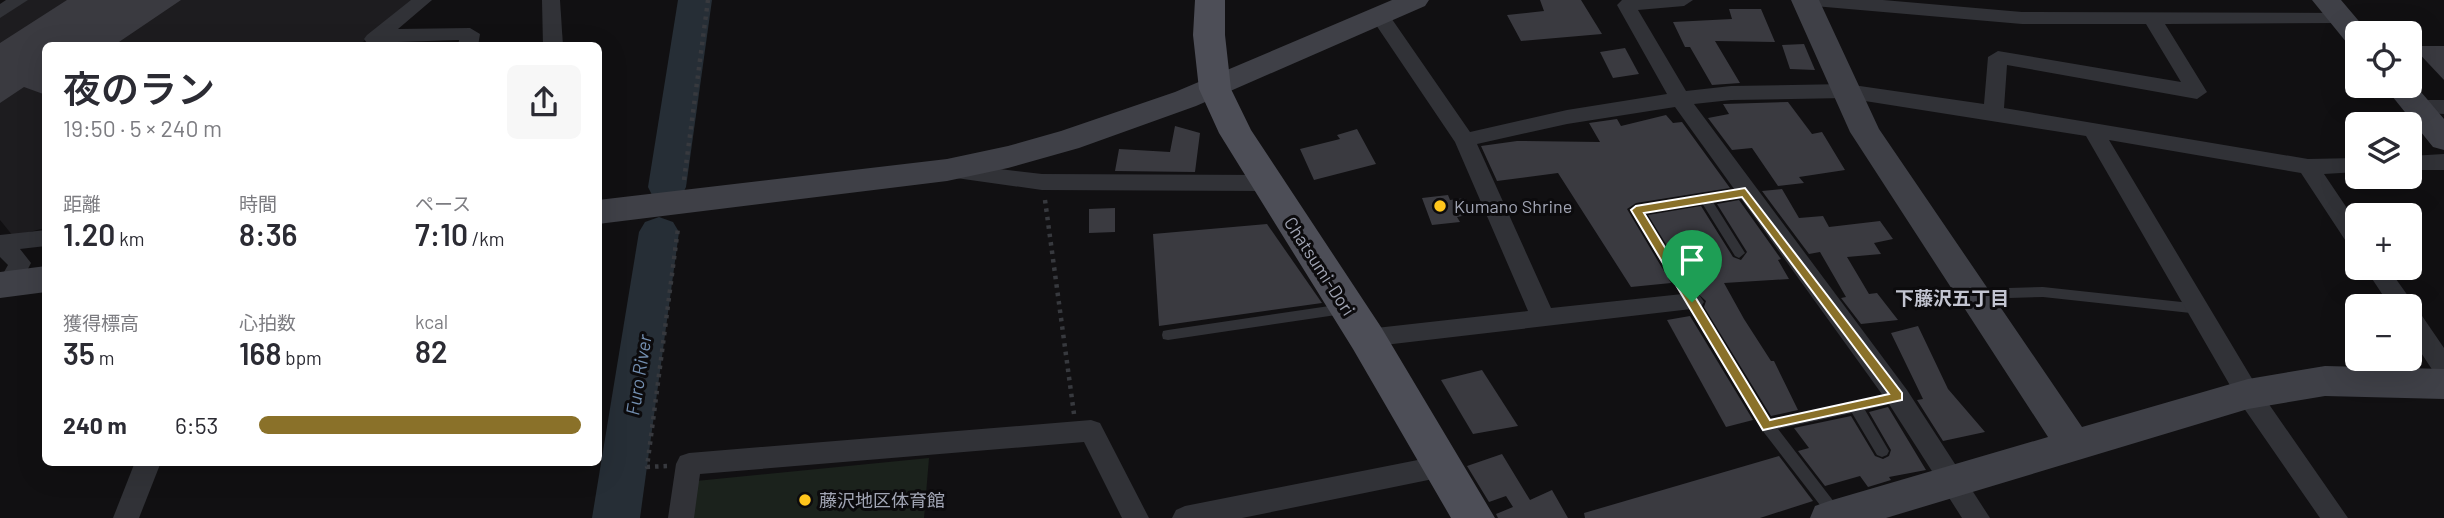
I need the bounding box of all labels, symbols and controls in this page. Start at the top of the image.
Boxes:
map controls [2345,21,2422,371]
button: locate [2345,21,2422,98]
text: 夜のラン [63,65,215,111]
button: share [507,65,581,139]
button: layers [2345,112,2422,189]
text: 19:50 · 5 × 240 m [63,114,222,142]
text: 距離 [63,192,101,215]
text: 時間 [239,192,277,215]
text: ペース [415,192,471,215]
place label: Kumano Shrine [1454,195,1572,217]
marker: Kumano Shrine [1432,198,1448,214]
button: + [2345,203,2422,280]
street label: Chatsumi-Dori [1280,213,1360,319]
text: 1.20 [63,216,115,252]
text: 8:36 [239,216,297,252]
text: 7:10 [415,216,468,252]
text: km [115,227,144,250]
text: /km [468,227,505,250]
pin [1662,230,1722,302]
icon: arrive [1673,241,1711,279]
district label: 下藤沢五丁目 [1895,286,2009,309]
button: − [2345,294,2422,371]
text: kcal [415,310,448,333]
text: 獲得標高 [63,311,139,334]
text: 心拍数 [239,311,296,334]
water label: Furo River [620,332,656,417]
text: 82 [415,333,448,369]
text: 35 [63,335,95,371]
text: 168 [239,335,281,371]
text: m [95,346,114,369]
text: bpm [281,346,322,369]
text: 240 m [63,411,127,439]
text: 6:53 [175,411,218,439]
place label: 藤沢地区体育館 [819,489,945,511]
marker: 藤沢地区体育館 [797,492,813,508]

